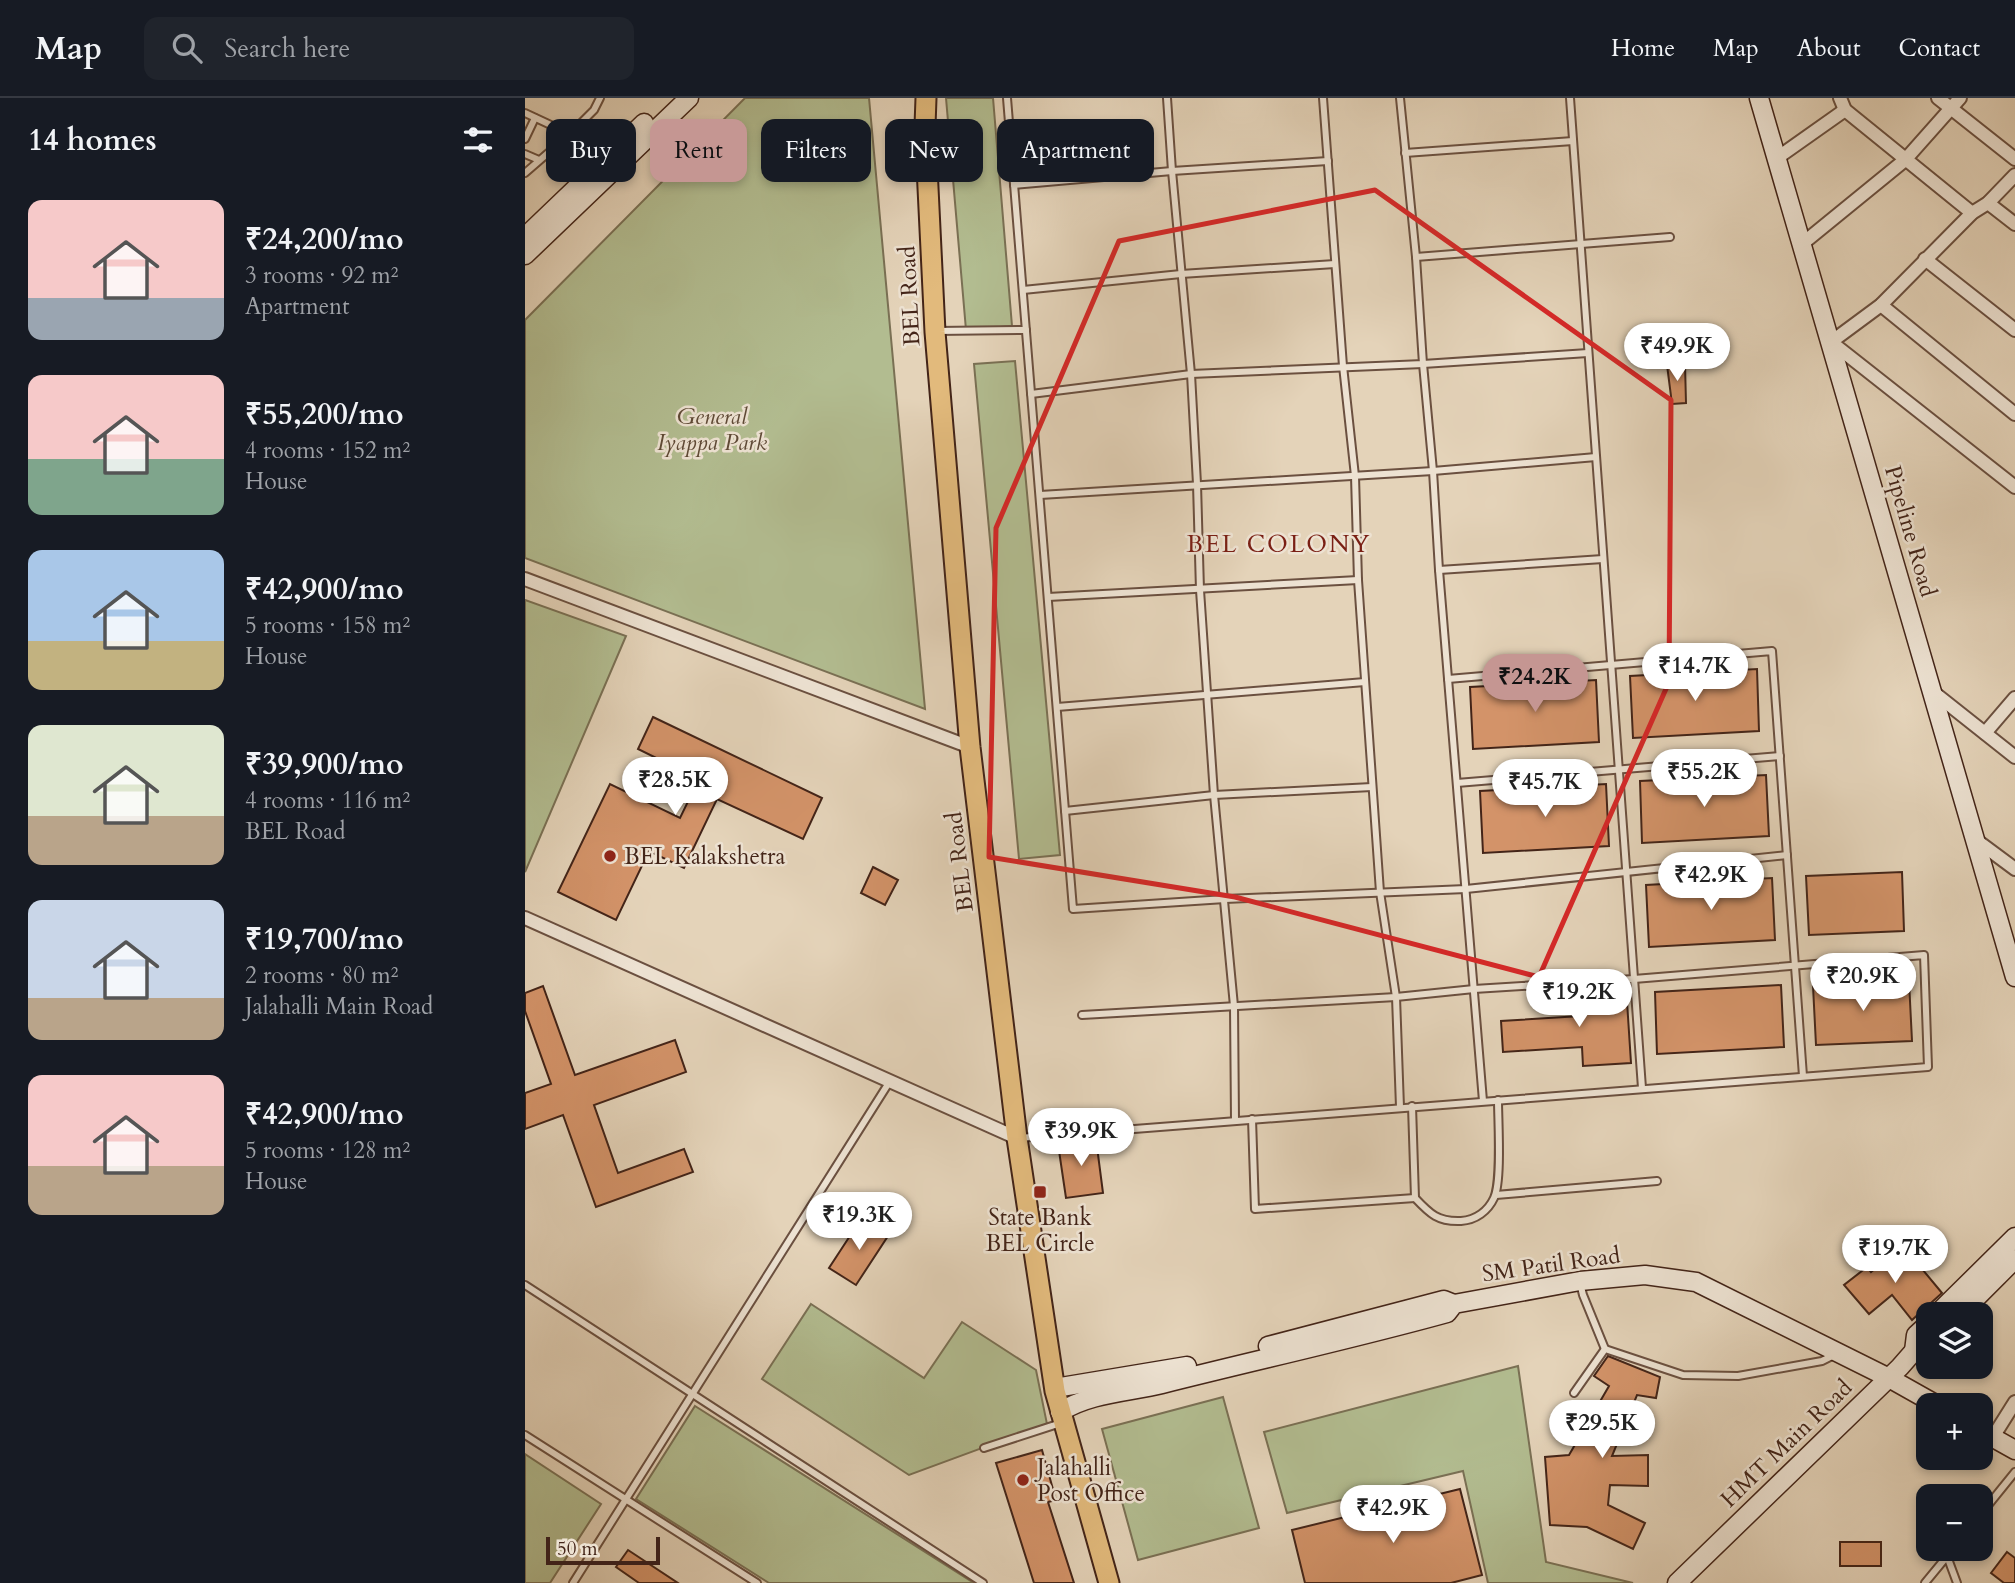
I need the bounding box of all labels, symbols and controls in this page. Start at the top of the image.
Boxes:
search box [144,17,634,80]
text: Map [35,26,102,71]
icon: search [168,29,206,67]
text: Search here [224,31,350,66]
text: Home [1611,32,1675,65]
text: Map [1713,32,1759,65]
text: About [1797,32,1861,65]
text: Contact [1899,32,1980,65]
chip: Buy [546,119,636,182]
chip: Rent [650,119,747,182]
chip: Filters [761,119,871,182]
chip: New [885,119,983,182]
chip: Apartment [997,119,1154,182]
text: 14 homes [28,120,157,161]
icon: filters [459,121,497,159]
text: ₹24,200/mo [245,219,404,260]
icon: home [84,228,168,312]
street label: BEL Road [891,244,928,347]
text: 3 rooms · 92 m² [245,260,398,291]
text: Apartment [245,291,349,322]
pin: ₹49.9K [1620,324,1734,383]
text: ₹49.9K [1640,330,1714,361]
text: ₹55,200/mo [245,394,404,435]
park label: General Iyappa Park [657,401,768,458]
icon: home [84,403,168,487]
text: 4 rooms · 152 m² [245,435,410,466]
street label: Pipeline Road [1877,462,1944,601]
text: House [245,466,307,497]
district label: BEL COLONY [1187,528,1371,561]
text: ₹42,900/mo [245,569,404,610]
icon: home [84,578,168,662]
text: 5 rooms · 158 m² [245,610,410,641]
text: House [245,641,307,672]
pin: ₹14.7K [1638,644,1752,703]
text: ₹14.7K [1658,650,1732,681]
pin: ₹24.2K [1478,654,1592,714]
text: ₹24.2K [1498,661,1572,692]
text: ₹39,900/mo [245,744,404,785]
pin: ₹55.2K [1647,750,1761,809]
icon: home [84,753,168,837]
text: ₹55.2K [1667,756,1741,787]
pin: ₹28.5K [618,758,732,817]
pin: ₹45.7K [1488,760,1602,819]
text: ₹28.5K [638,764,712,795]
text: ₹45.7K [1508,766,1582,797]
text: 4 rooms · 116 m² [245,785,410,816]
street label: BEL Road [938,809,981,914]
text: BEL Road [245,816,345,847]
place label: BEL Kalakshetra [624,841,785,872]
marker: BEL Kalakshetra [602,848,618,864]
pin: ₹42.9K [1654,852,1768,912]
text: ₹42.9K [1674,859,1748,890]
text: ₹19,700/mo [245,919,404,960]
icon: home [84,928,168,1012]
pin: ₹20.9K [1806,954,1920,1013]
text: 2 rooms · 80 m² [245,960,398,991]
text: ₹20.9K [1826,960,1900,991]
pin: ₹19.2K [1522,970,1636,1029]
text: ₹19.2K [1542,976,1616,1007]
text: Jalahalli Main Road [245,991,433,1022]
text: ₹42,900/mo [245,1094,404,1135]
icon: home [84,1103,168,1187]
pin: ₹39.9K [1024,1108,1138,1168]
text: ₹39.9K [1044,1115,1118,1146]
text: 5 rooms · 128 m² [245,1135,410,1166]
text: House [245,1166,307,1197]
marker: State Bank BEL Circle [1032,1184,1048,1200]
pin: ₹19.3K [802,1192,916,1252]
text: ₹19.3K [822,1199,896,1230]
place label: State Bank BEL Circle [985,1202,1095,1259]
pin: ₹19.7K [1838,1226,1952,1285]
text: ₹19.7K [1858,1232,1932,1263]
street label: SM Patil Road [1480,1239,1623,1290]
map controls [1916,1302,1993,1561]
button: layers [1916,1302,1993,1379]
street label: HMT Main Road [1714,1372,1859,1514]
button: + [1916,1393,1993,1470]
pin: ₹29.5K [1545,1400,1659,1460]
text: ₹29.5K [1565,1407,1639,1438]
place label: Jalahalli Post Office [1034,1452,1145,1509]
marker: Jalahalli Post Office [1015,1472,1031,1488]
button: − [1916,1484,1993,1561]
pin: ₹42.9K [1336,1486,1450,1545]
text: ₹42.9K [1356,1492,1430,1523]
scale bar [546,1534,660,1566]
text: 50 m [557,1536,598,1562]

